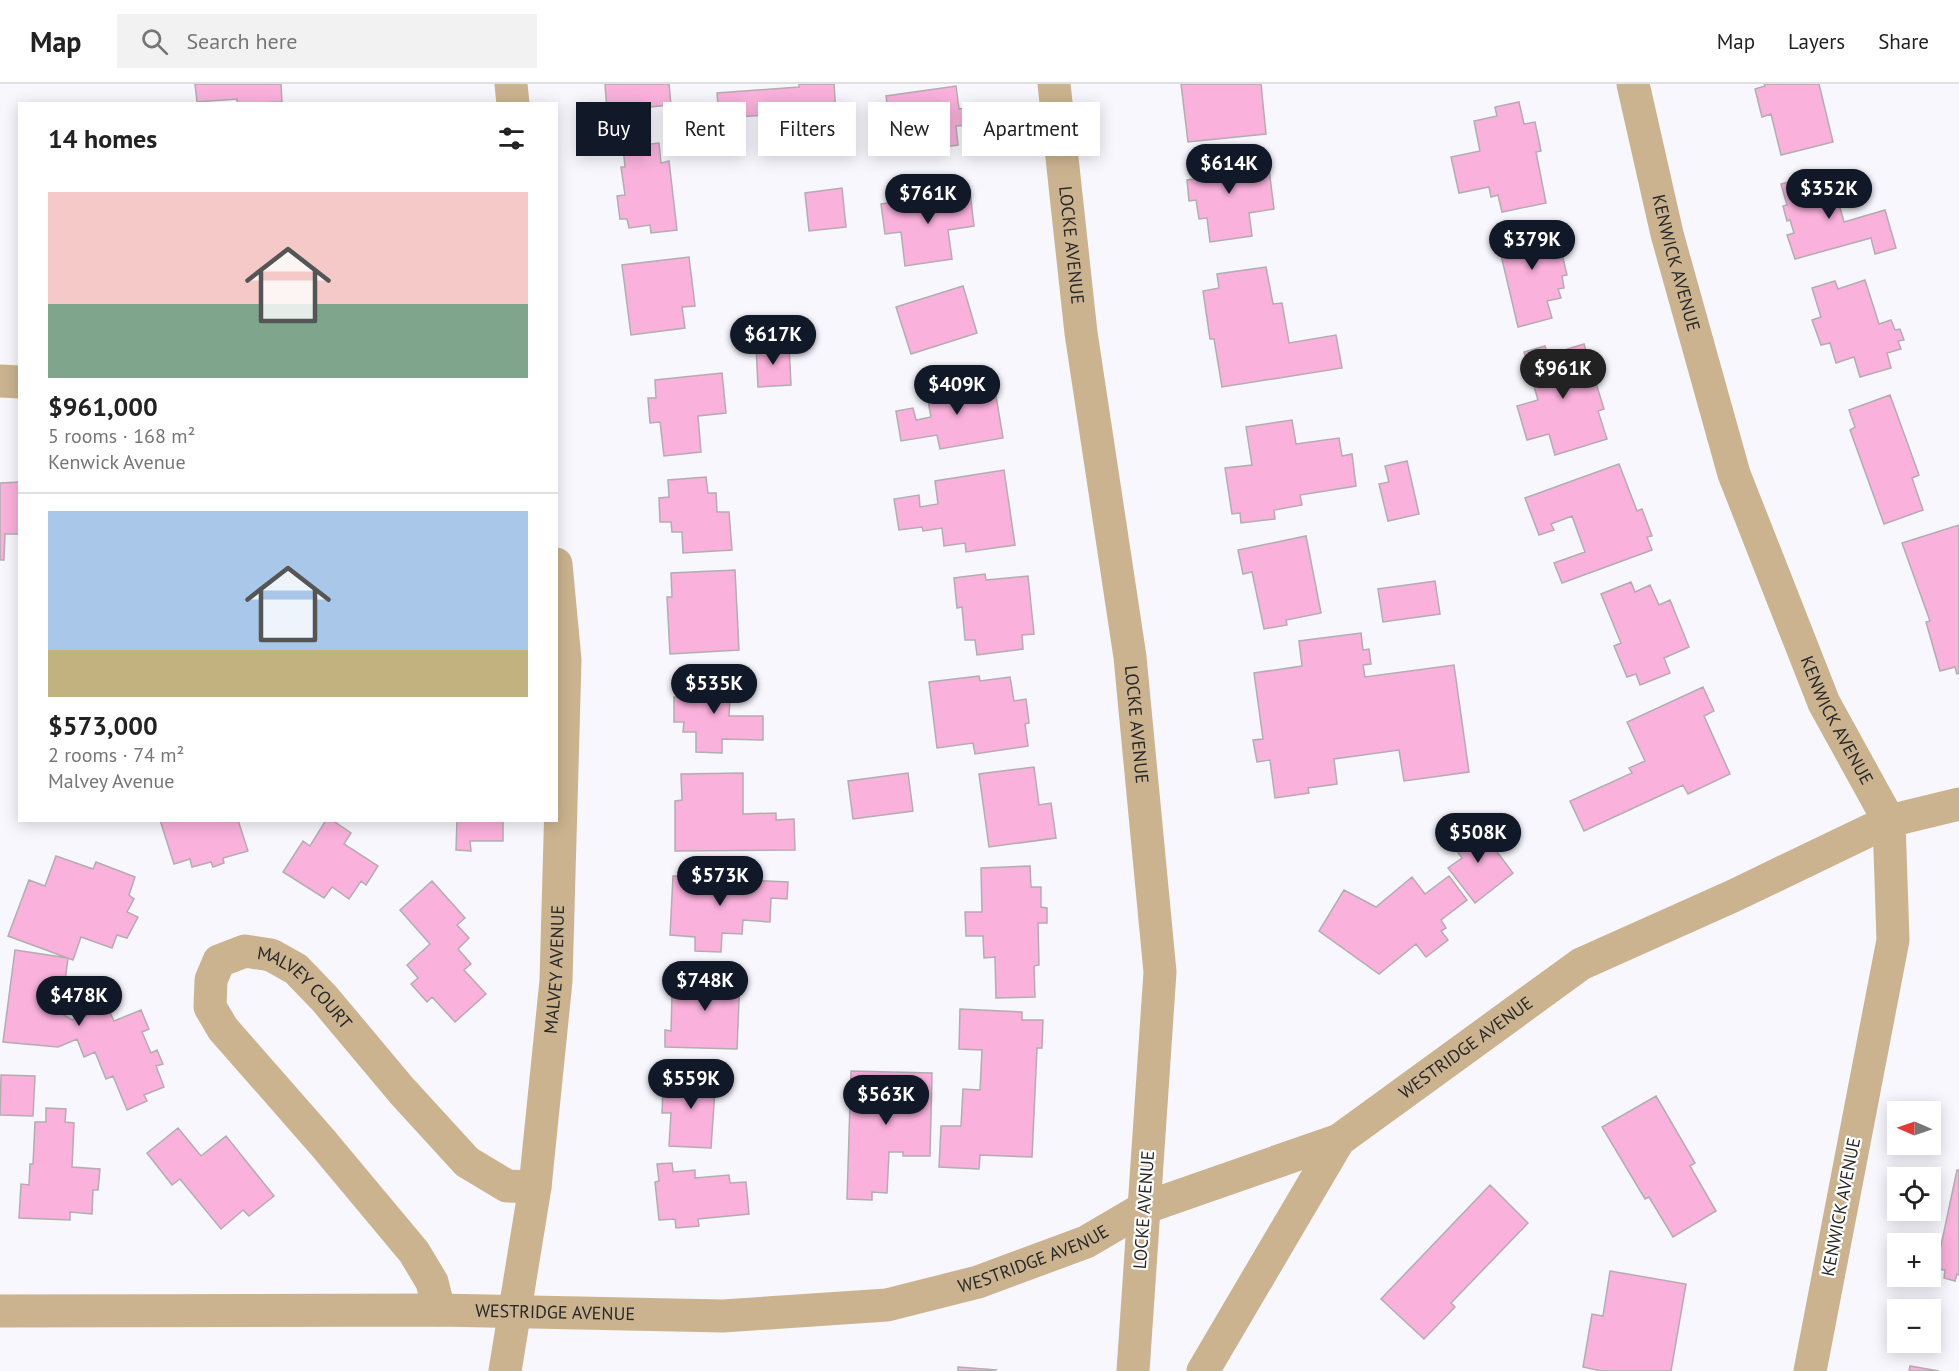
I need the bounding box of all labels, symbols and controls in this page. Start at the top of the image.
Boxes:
search box [117,14,537,68]
text: Map [30,23,81,60]
icon: search [138,25,171,58]
text: Search here [186,27,297,55]
text: Map [1717,28,1755,55]
text: Layers [1788,28,1845,55]
text: Share [1878,28,1929,55]
chip: Buy [576,102,651,156]
chip: Rent [663,102,746,156]
chip: Filters [758,102,856,156]
chip: New [868,102,950,156]
chip: Apartment [962,102,1100,156]
text: 14 homes [48,122,157,155]
icon: filters [495,122,528,155]
pin: $614K [1187,144,1271,195]
text: $614K [1200,150,1258,176]
pin: $352K [1787,169,1871,220]
pin: $761K [886,174,970,225]
text: $352K [1800,175,1858,201]
text: $761K [899,180,957,206]
street label: LOCKE AVENUE [1054,185,1090,305]
street label: KENWICK AVENUE [1647,192,1706,334]
pin: $379K [1490,220,1574,271]
text: $379K [1503,226,1561,252]
icon: home [234,231,342,339]
pin: $617K [731,315,815,366]
text: $617K [744,321,802,347]
pin: $961K [1521,349,1605,400]
text: $961K [1534,355,1592,381]
pin: $409K [915,365,999,416]
text: $409K [928,371,986,397]
text: $961,000 [48,390,158,423]
text: 5 rooms · 168 m² [48,423,195,449]
text: Kenwick Avenue [48,449,186,475]
icon: home [234,550,342,658]
street label: KENWICK AVENUE [1796,652,1879,788]
pin: $535K [672,664,756,715]
street label: LOCKE AVENUE [1120,664,1154,785]
text: $535K [685,670,743,696]
text: $573,000 [48,709,158,742]
text: 2 rooms · 74 m² [48,742,184,768]
text: Malvey Avenue [48,768,174,794]
pin: $508K [1436,813,1520,864]
text: $508K [1449,819,1507,845]
pin: $573K [678,856,762,907]
text: $573K [691,862,749,888]
street label: MALVEY AVENUE [539,905,569,1035]
street label: MALVEY COURT [256,941,357,1034]
pin: $748K [663,961,747,1012]
text: $748K [676,967,734,993]
pin: $478K [37,976,121,1027]
text: $478K [50,982,108,1008]
street label: WESTRIDGE AVENUE [1394,991,1537,1104]
pin: $559K [649,1059,733,1110]
text: $559K [662,1065,720,1091]
pin: $563K [844,1075,928,1126]
text: $563K [857,1081,915,1107]
north arrow [1887,1101,1941,1155]
map controls [1887,1101,1941,1353]
street label: KENWICK AVENUE [1816,1136,1865,1278]
street label: LOCKE AVENUE [1128,1150,1159,1270]
button: locate [1887,1167,1941,1221]
street label: WESTRIDGE AVENUE [955,1219,1113,1298]
button: + [1887,1233,1941,1287]
street label: WESTRIDGE AVENUE [475,1299,635,1325]
button: − [1887,1299,1941,1353]

